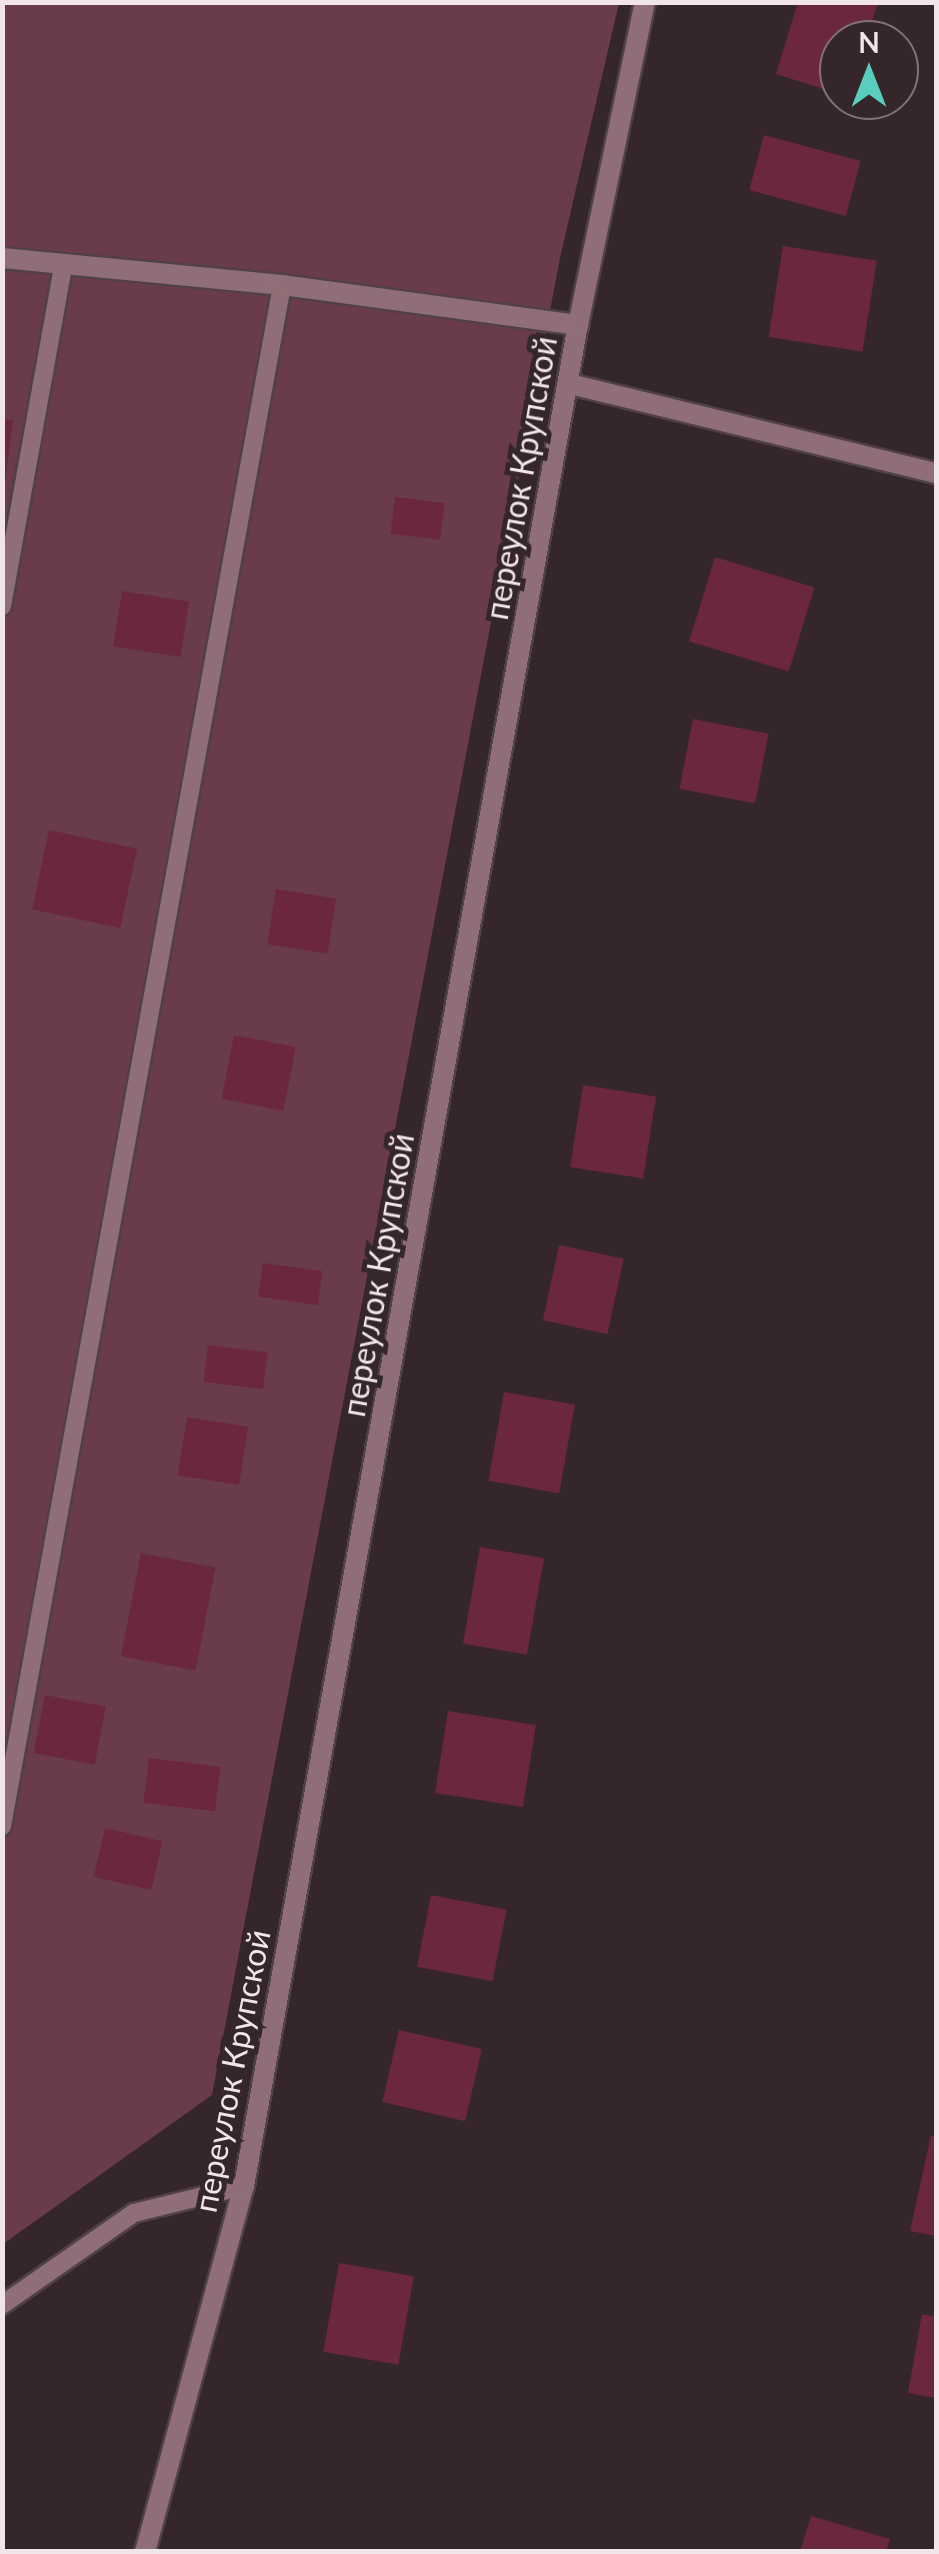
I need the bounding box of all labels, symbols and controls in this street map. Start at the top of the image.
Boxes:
north arrow [819,20,919,120]
text: N [858,25,880,59]
street label: переулок Крупской [477,333,565,623]
street label: переулок Крупской [334,1130,422,1420]
street label: переулок Крупской [186,1927,278,2215]

